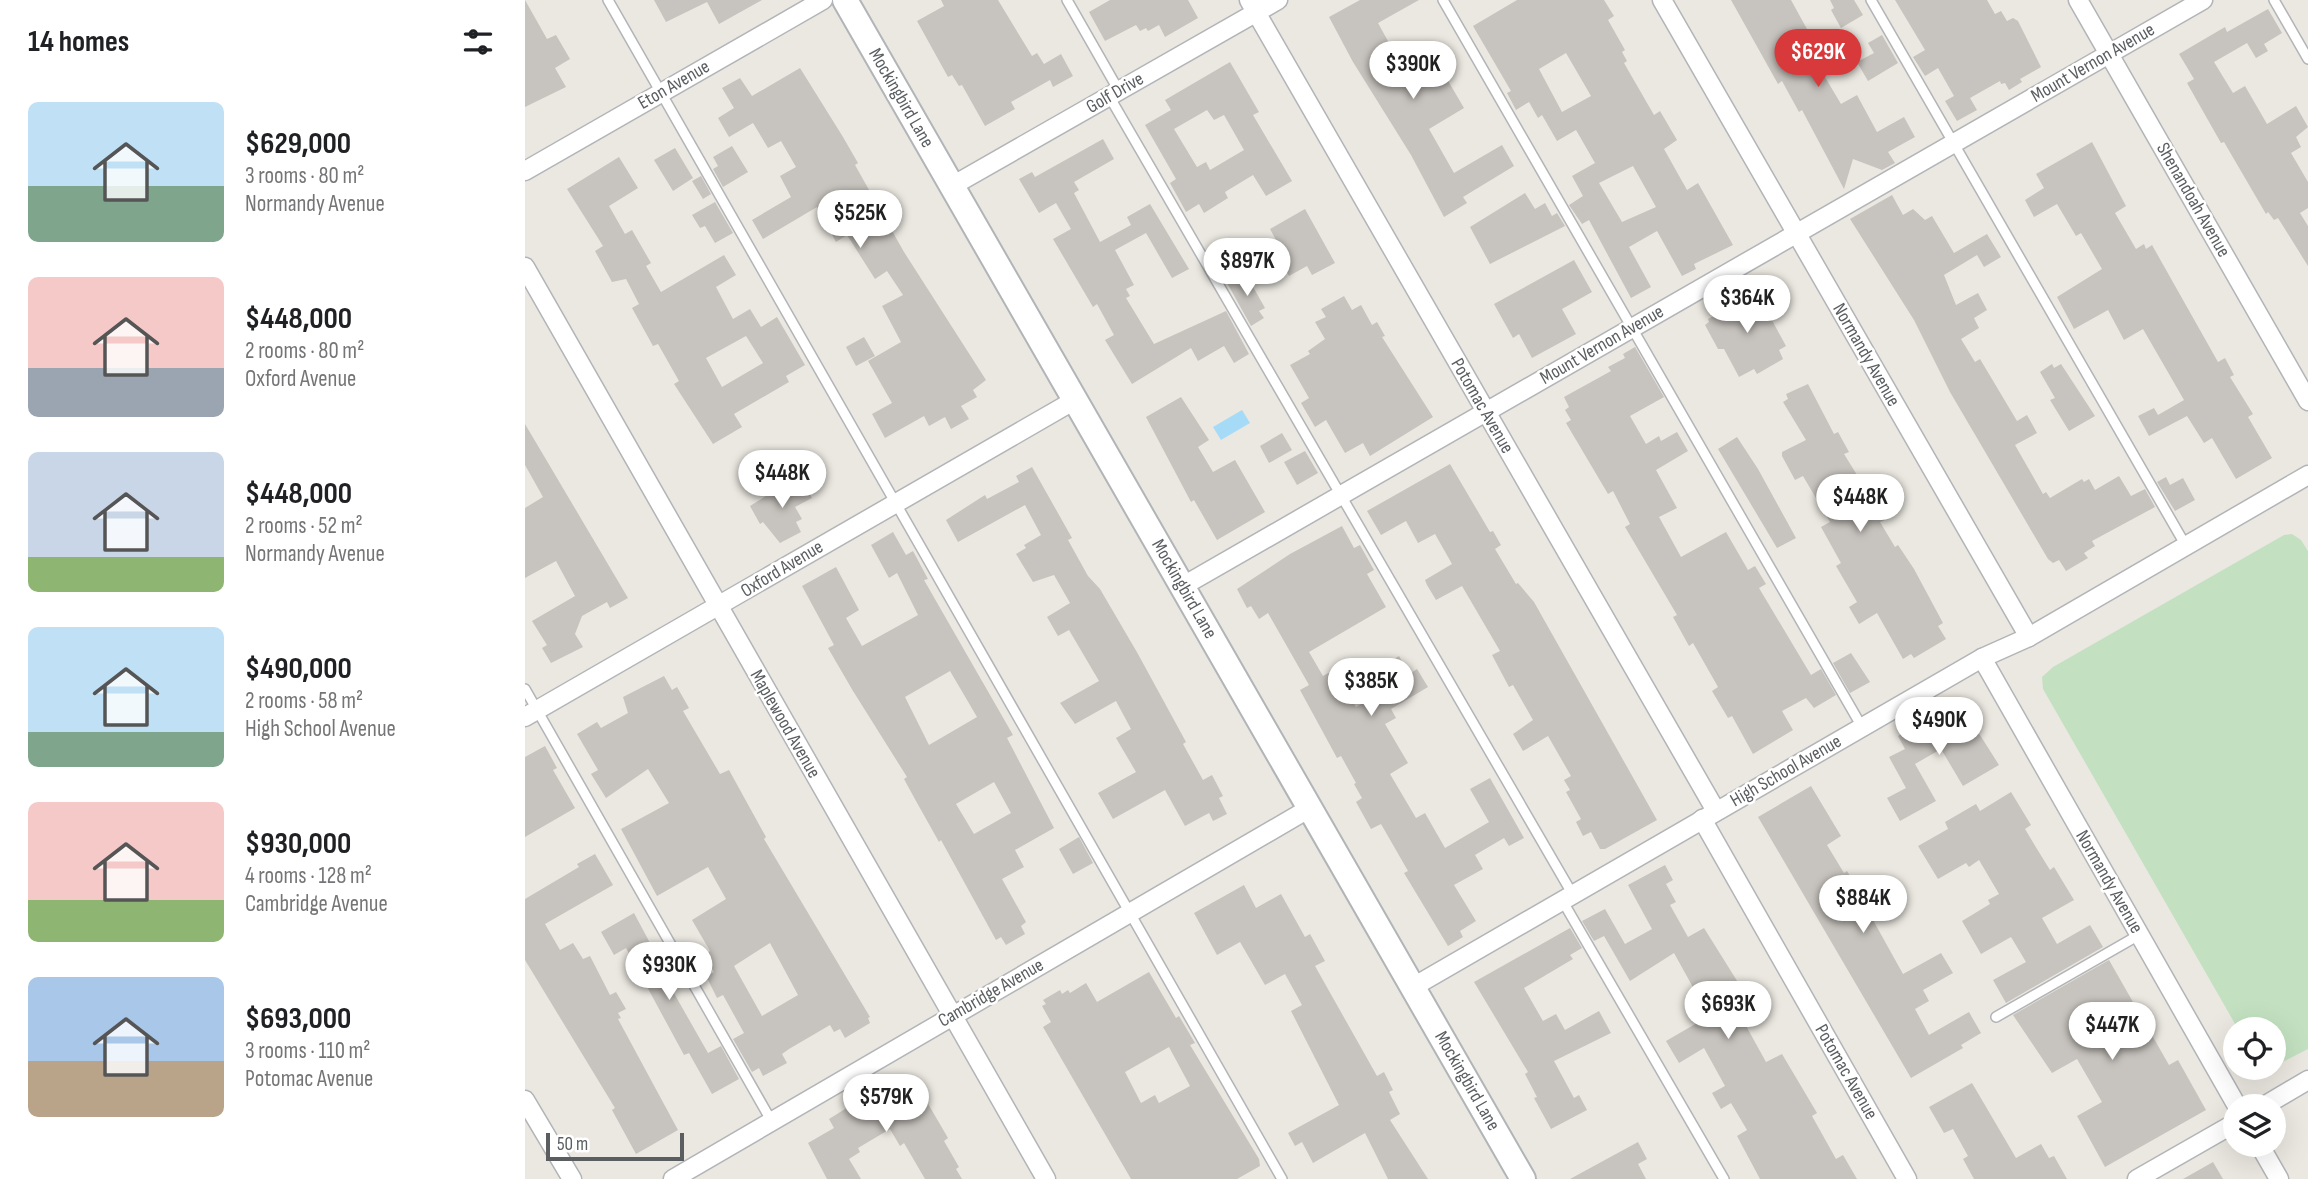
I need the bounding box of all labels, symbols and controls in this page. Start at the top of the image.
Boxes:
street label: Mount Vernon Avenue [2027,18,2159,108]
icon: filters [459,23,497,61]
text: 14 homes [28,24,129,60]
pin: $629K [1769,29,1867,89]
text: $629K [1790,38,1846,66]
pin: $390K [1364,42,1462,101]
street label: Mockingbird Lane [863,44,939,152]
text: $390K [1385,50,1441,78]
street label: Eton Avenue [634,55,714,115]
street label: Golf Drive [1082,67,1148,119]
text: $629,000 [245,126,351,162]
icon: home [84,130,168,214]
street label: Shenandoah Avenue [2151,139,2235,261]
text: 3 rooms · 80 m² [245,162,364,190]
text: Normandy Avenue [245,190,385,218]
pin: $525K [811,190,909,250]
text: $525K [833,199,887,227]
pin: $897K [1198,238,1296,298]
text: $897K [1219,247,1275,275]
pin: $364K [1698,276,1796,335]
text: $364K [1719,284,1775,312]
street label: Normandy Avenue [1827,299,1905,411]
street label: Mount Vernon Avenue [1536,300,1668,390]
text: $448,000 [245,301,352,337]
icon: home [84,305,168,389]
text: 2 rooms · 80 m² [245,337,364,365]
street label: Potomac Avenue [1446,354,1518,458]
text: Oxford Avenue [245,365,356,393]
pin: $448K [733,450,831,510]
text: $448K [754,459,810,487]
pin: $448K [1811,475,1909,534]
text: $448,000 [245,476,352,512]
icon: home [84,480,168,564]
text: $448K [1832,483,1888,511]
text: 2 rooms · 52 m² [245,512,363,540]
street label: Oxford Avenue [737,535,827,603]
street label: Mockingbird Lane [1146,535,1222,643]
text: Normandy Avenue [245,540,385,568]
text: $490,000 [245,651,352,687]
icon: home [84,655,168,739]
pin: $385K [1322,658,1420,718]
street label: Maplewood Avenue [745,666,825,782]
text: $385K [1344,667,1398,695]
text: 2 rooms · 58 m² [245,687,363,715]
pin: $490K [1890,698,1988,757]
text: $490K [1911,706,1967,734]
text: High School Avenue [245,715,396,743]
street label: High School Avenue [1726,730,1846,812]
text: $930,000 [245,826,351,862]
street label: Normandy Avenue [2070,826,2148,938]
icon: home [84,830,168,914]
text: 4 rooms · 128 m² [245,862,372,890]
pin: $884K [1814,876,1912,935]
text: $884K [1835,884,1891,912]
text: Cambridge Avenue [245,890,388,918]
pin: $930K [620,942,718,1002]
text: $930K [641,951,697,979]
street label: Cambridge Avenue [934,954,1048,1032]
pin: $693K [1679,982,1777,1041]
text: $693K [1700,990,1756,1018]
text: $693,000 [245,1001,351,1037]
pin: $447K [2063,1002,2161,1062]
icon: home [84,1005,168,1089]
text: $447K [2085,1011,2139,1039]
map controls [2223,1017,2286,1157]
button: locate [2223,1017,2286,1080]
street label: Potomac Avenue [1810,1020,1882,1124]
street label: Mockingbird Lane [1429,1027,1505,1135]
text: 3 rooms · 110 m² [245,1037,370,1065]
text: Potomac Avenue [245,1065,373,1093]
pin: $579K [837,1074,935,1134]
text: $579K [859,1083,913,1111]
button: layers [2223,1094,2286,1157]
scale bar [546,1130,684,1162]
text: 50 m [557,1133,588,1156]

